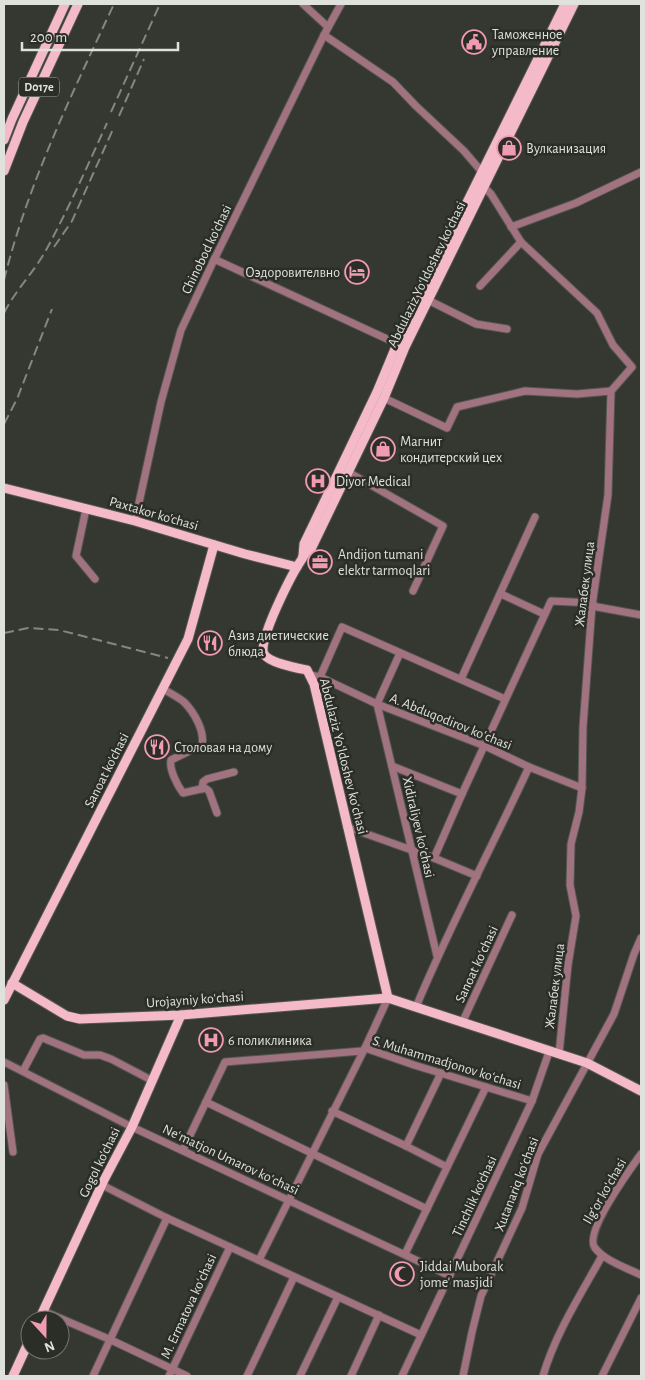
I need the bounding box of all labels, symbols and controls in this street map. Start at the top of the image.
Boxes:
scale bar [22,20,179,52]
place label: Таможенное управление [491,28,562,58]
public building icon: Таможенное управление [461,29,487,55]
text: 200 m [30,30,67,45]
road number: D017e [19,77,59,96]
shop icon: Вулканизация [496,135,522,161]
place label: Вулканизация [526,142,606,156]
street label: Abdulaziz Yoʻldoshev koʻchasi [385,199,468,350]
street label: Chinobod ko'chasi [179,203,235,296]
hotel icon: Оэдоровителвно [344,259,370,285]
place label: Оэдоровителвно [245,266,340,280]
place label: Магнит кондитерский цех [400,435,502,465]
shop icon: Магнит кондитерский цех [370,436,396,462]
hospital icon: Diyor Medical [305,468,331,494]
place label: Diyor Medical [336,475,411,489]
street label: Paxtakor ko'chasi [108,495,200,533]
street label: Жалабек улица [573,540,597,628]
place label: Andijon tumani elektr tarmoqlari [338,548,430,578]
office icon: Andijon tumani elektr tarmoqlari [307,549,333,575]
place label: Азиз диетические блюда [228,629,329,659]
restaurant icon: Азиз диетические блюда [197,630,223,656]
street label: Abdulaziz Yoʻldoshev koʻchasi [317,677,369,836]
street label: A. Abduqodirov koʻchasi [388,691,514,753]
street label: Sanoat ko'chasi [82,731,132,810]
restaurant icon: Столовая на дому [144,734,170,760]
place label: Столовая на дому [174,741,272,755]
street label: Xidiraliyev koʻchasi [400,775,436,879]
street label: Sanoat koʻchasi [453,924,501,1005]
street label: Жалабек улица [543,942,567,1030]
street label: Urоjayniy koʻchasi [146,990,244,1010]
hospital icon: 6 поликлиника [198,1027,224,1053]
place label: 6 поликлиника [228,1034,312,1048]
street label: S. Muhammadjonov koʻchasi [371,1034,523,1092]
street label: Neʻmatjon Umarov koʻchasi [160,1122,301,1198]
street label: Gogol ko'chasi [77,1125,123,1200]
street label: Xutanariq koʻchasi [492,1135,541,1234]
street label: Tinchlik ko'chasi [450,1154,500,1239]
street label: Ilgʻor koʻchasi [581,1156,629,1227]
street label: M. Ermatova koʻchasi [158,1252,219,1361]
place label: Jiddai Muborak jome' masjidi [420,1260,504,1290]
mosque icon: Jiddai Muborak jome' masjidi [389,1261,415,1287]
north arrow [20,1310,70,1360]
text: N [42,1338,56,1354]

